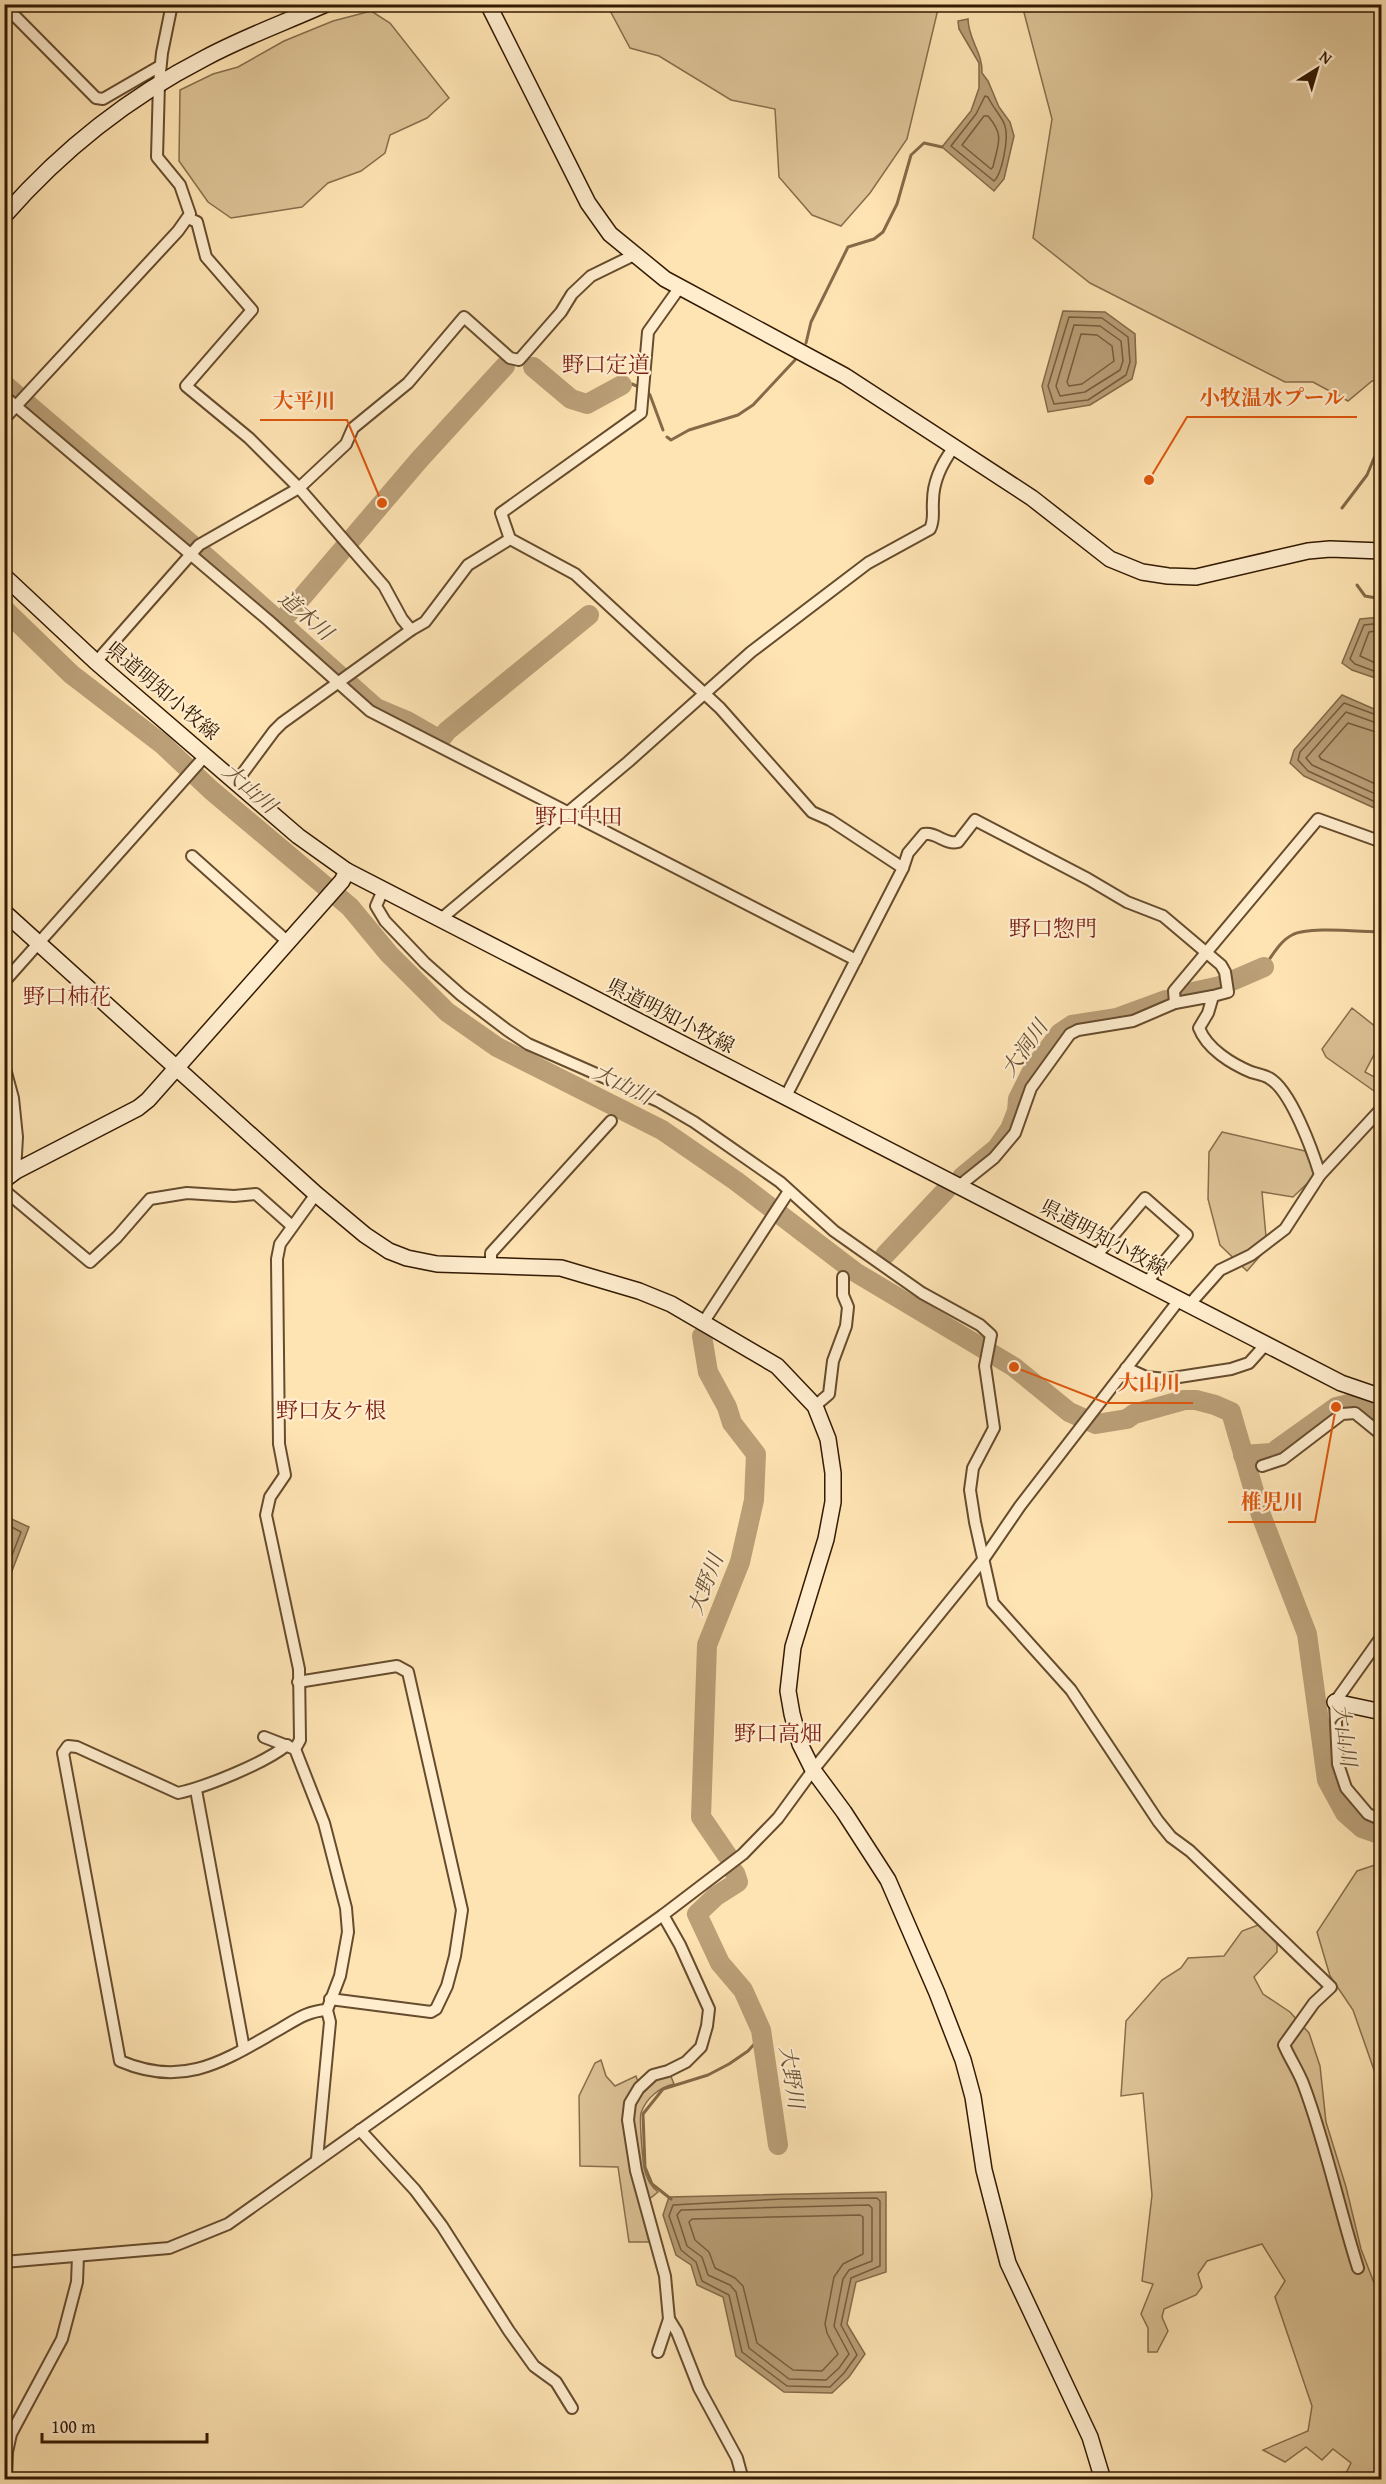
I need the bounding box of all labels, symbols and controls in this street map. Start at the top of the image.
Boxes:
north arrow [1287,39,1347,99]
text: N [1315,44,1338,70]
district label: 野口定道 [562,348,650,380]
callout: 小牧温水プール [1187,378,1357,417]
callout: 大平川 [260,381,347,420]
text: 小牧温水プール [1199,382,1345,413]
text: 大平川 [273,385,336,416]
water label: 道木川 [272,583,341,649]
street label: 県道明知小牧線 [100,634,226,746]
water label: 大山川 [216,756,285,822]
district label: 野口中田 [535,800,623,832]
district label: 野口惣門 [1009,912,1097,944]
street label: 県道明知小牧線 [602,970,740,1060]
district label: 野口柿花 [23,980,111,1012]
water label: 大洞川 [993,1012,1056,1083]
water label: 大山川 [588,1056,660,1113]
street label: 県道明知小牧線 [1035,1191,1173,1283]
callout: 大山川 [1106,1364,1193,1403]
text: 大山川 [1118,1367,1181,1398]
district label: 野口友ケ根 [276,1394,386,1426]
callout: 椎児川 [1228,1483,1315,1522]
text: 椎児川 [1241,1486,1304,1517]
water label: 大野川 [679,1547,731,1619]
water label: 大山川 [1325,1702,1365,1770]
district label: 野口高畑 [734,1717,822,1749]
water label: 大野川 [772,2043,813,2113]
scale bar [42,2406,207,2444]
text: 100 m [51,2413,96,2440]

